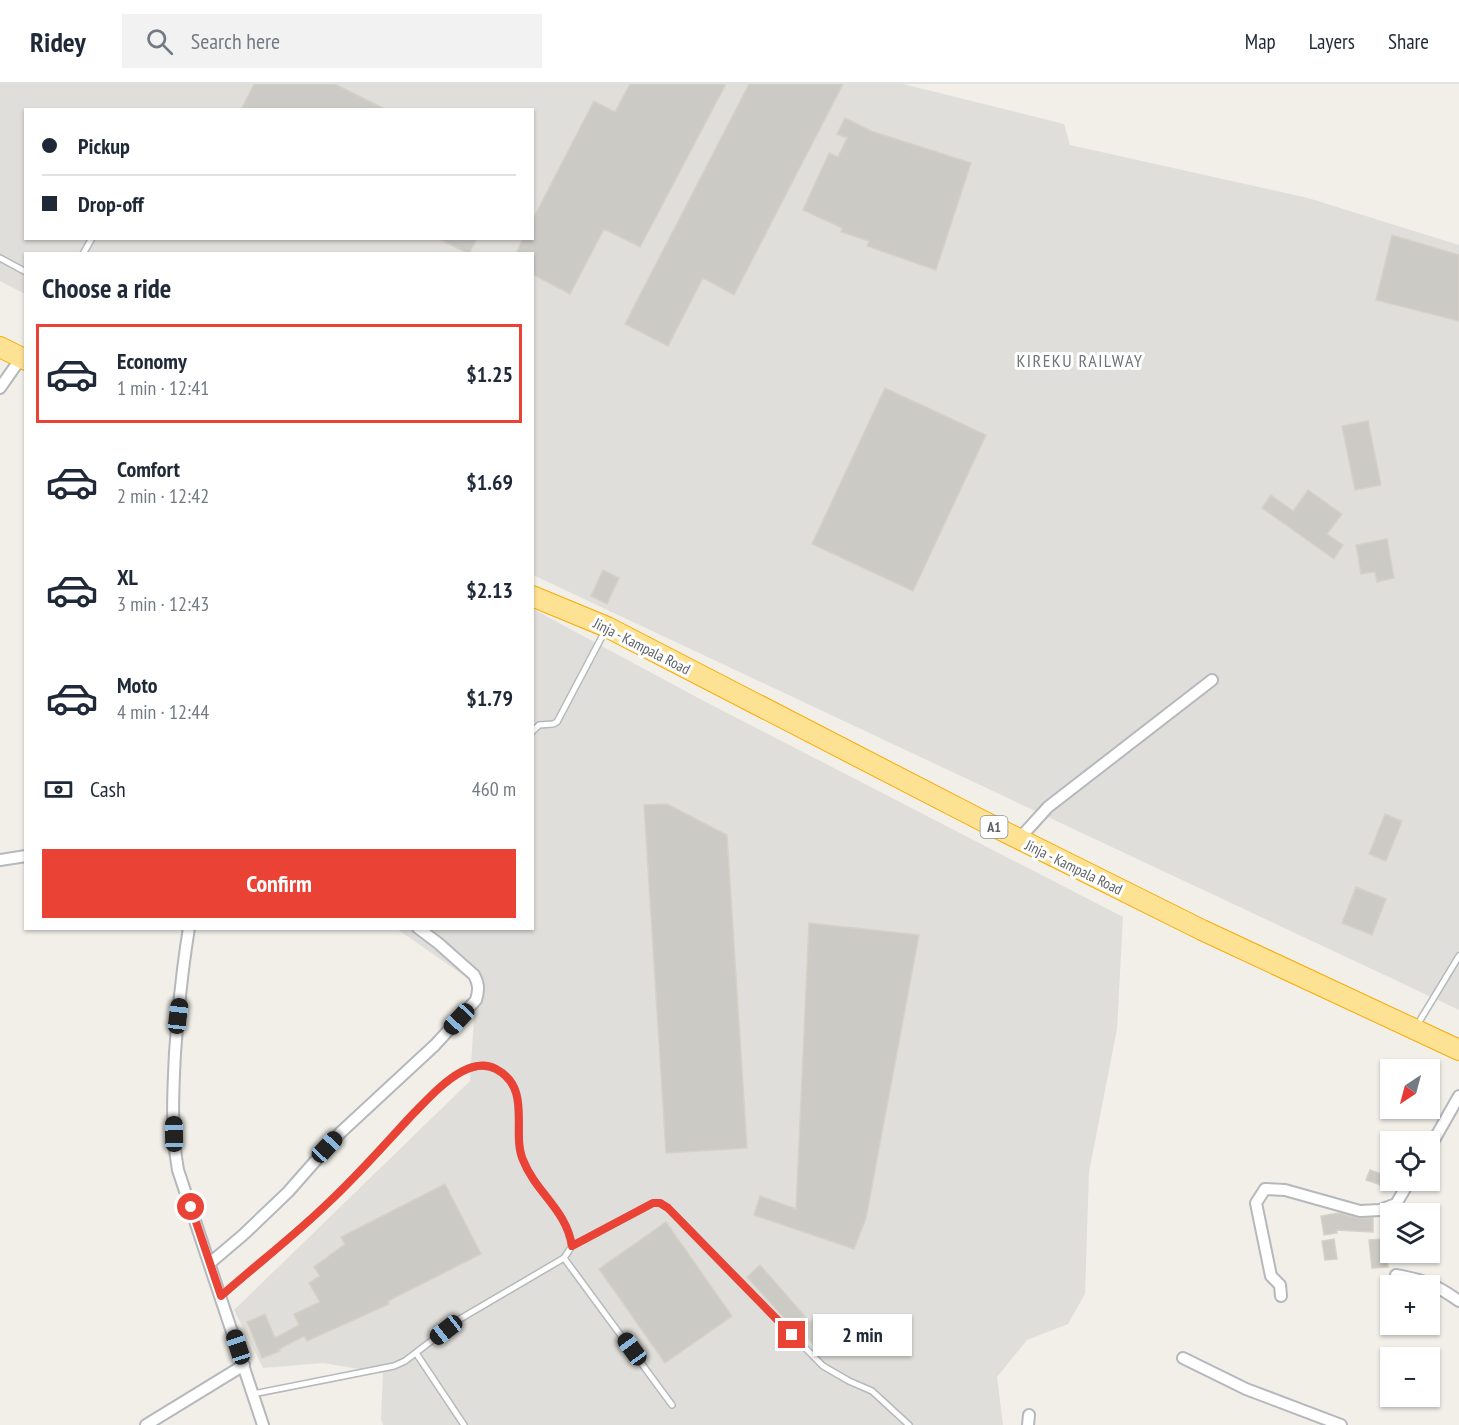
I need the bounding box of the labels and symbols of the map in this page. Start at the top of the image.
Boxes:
district label: KIREKU RAILWAY [1016,349,1144,372]
street label: Jinja - Kampala Road [590,613,693,679]
road number: A1 [980,816,1008,838]
street label: Jinja - Kampala Road [1021,835,1126,899]
car [167,997,189,1035]
car [440,1000,478,1038]
north arrow [1380,1059,1440,1119]
car [165,1116,183,1152]
car [308,1128,346,1166]
route start [177,1193,204,1220]
car [426,1312,466,1348]
callout: 2 min [813,1314,912,1356]
route end [778,1321,805,1348]
car [224,1327,252,1367]
car [614,1329,650,1369]

